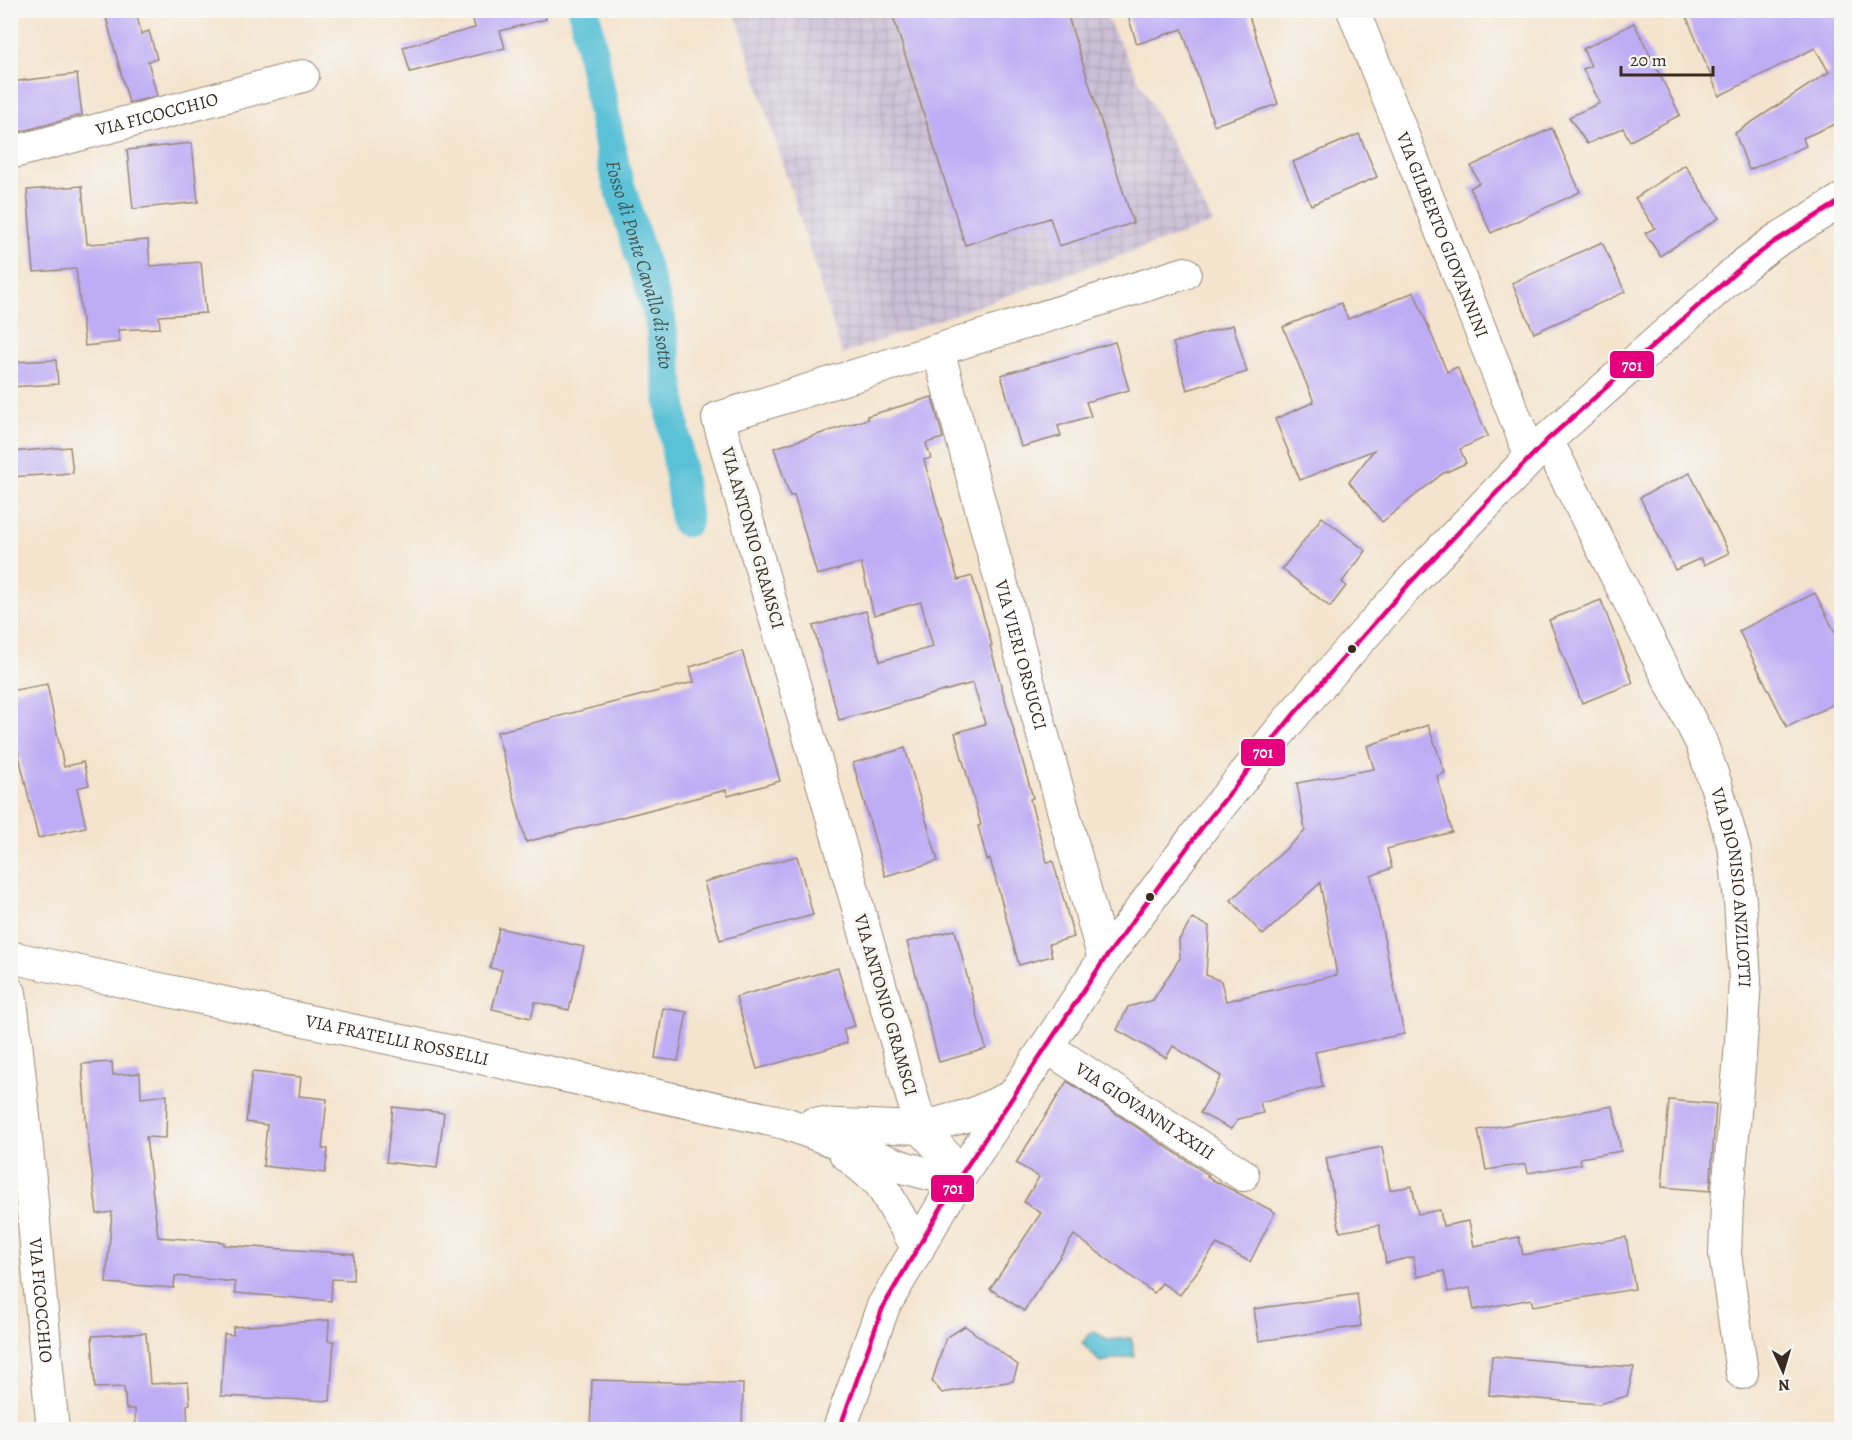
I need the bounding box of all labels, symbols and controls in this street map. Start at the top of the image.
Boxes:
scale bar [1621,39,1712,77]
text: 20 m [1630,48,1667,72]
street label: VIA FICOCCHIO [92,87,221,142]
street label: VIA GILBERTO GIOVANNINI [1390,127,1494,341]
water label: Fosso di Ponte Cavallo di sotto [599,158,679,371]
line badge: 701 [1609,350,1655,379]
text: 701 [1622,355,1643,377]
street label: VIA ANTONIO GRAMSCI [715,443,790,632]
street label: VIA VIERI ORSUCCI [989,576,1053,733]
unlabelled marker [1346,643,1358,655]
line badge: 701 [1240,738,1286,767]
text: 701 [1253,742,1274,764]
street label: VIA DIONISIO ANZILOTTI [1705,784,1757,988]
unlabelled marker [1144,891,1156,903]
street label: VIA ANTONIO GRAMSCI [848,910,923,1099]
street label: VIA FRATELLI ROSSELLI [302,1008,491,1071]
street label: VIA GIOVANNI XXIII [1070,1056,1219,1165]
line badge: 701 [930,1174,975,1203]
text: 701 [943,1178,964,1200]
street label: VIA FICOCCHIO [23,1236,58,1364]
north arrow [1753,1341,1813,1401]
text: N [1777,1374,1791,1396]

